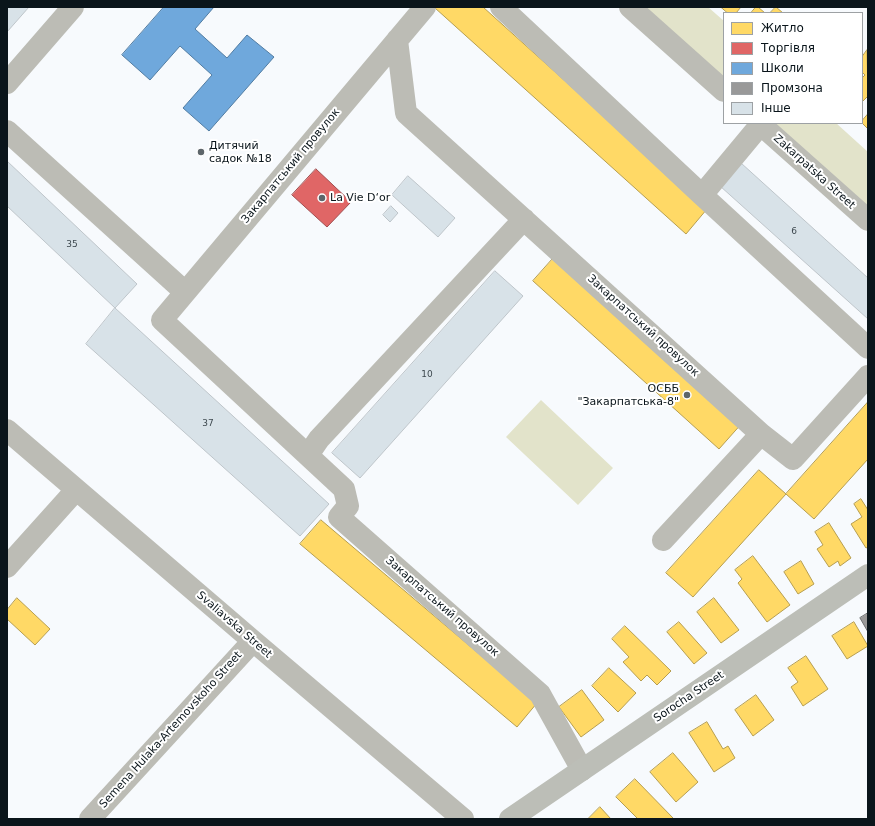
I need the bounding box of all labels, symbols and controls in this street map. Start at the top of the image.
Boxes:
legend [723,12,863,124]
text: Житло [761,21,804,35]
text: Торгівля [761,41,815,55]
text: Школи [761,61,804,75]
text: Промзона [761,81,823,95]
text: Інше [761,101,791,115]
street label: Закарпатський провулок [239,106,343,226]
street label: Zakarpatska Street [770,132,858,212]
place label: Дитячий садок №18 [209,139,272,165]
marker: Дитячий садок №18 [196,147,206,157]
place label: La Vie D‘or [330,191,390,205]
marker: La Vie D‘or [317,193,327,203]
house number: 6 [791,227,797,237]
house number: 35 [66,240,78,250]
street label: Закарпатський провулок [584,272,702,380]
house number: 10 [421,370,433,380]
place label: ОСББ "Закарпатська-8" [577,382,679,408]
marker: ОСББ "Закарпатська-8" [682,390,692,400]
house number: 37 [202,419,214,429]
street label: Закарпатський провулок [383,554,501,660]
street label: Svaliavska Street [194,589,274,661]
street label: Semena Hulaka-Artemovskoho Street [97,649,245,811]
street label: Sorocha Street [652,669,726,725]

